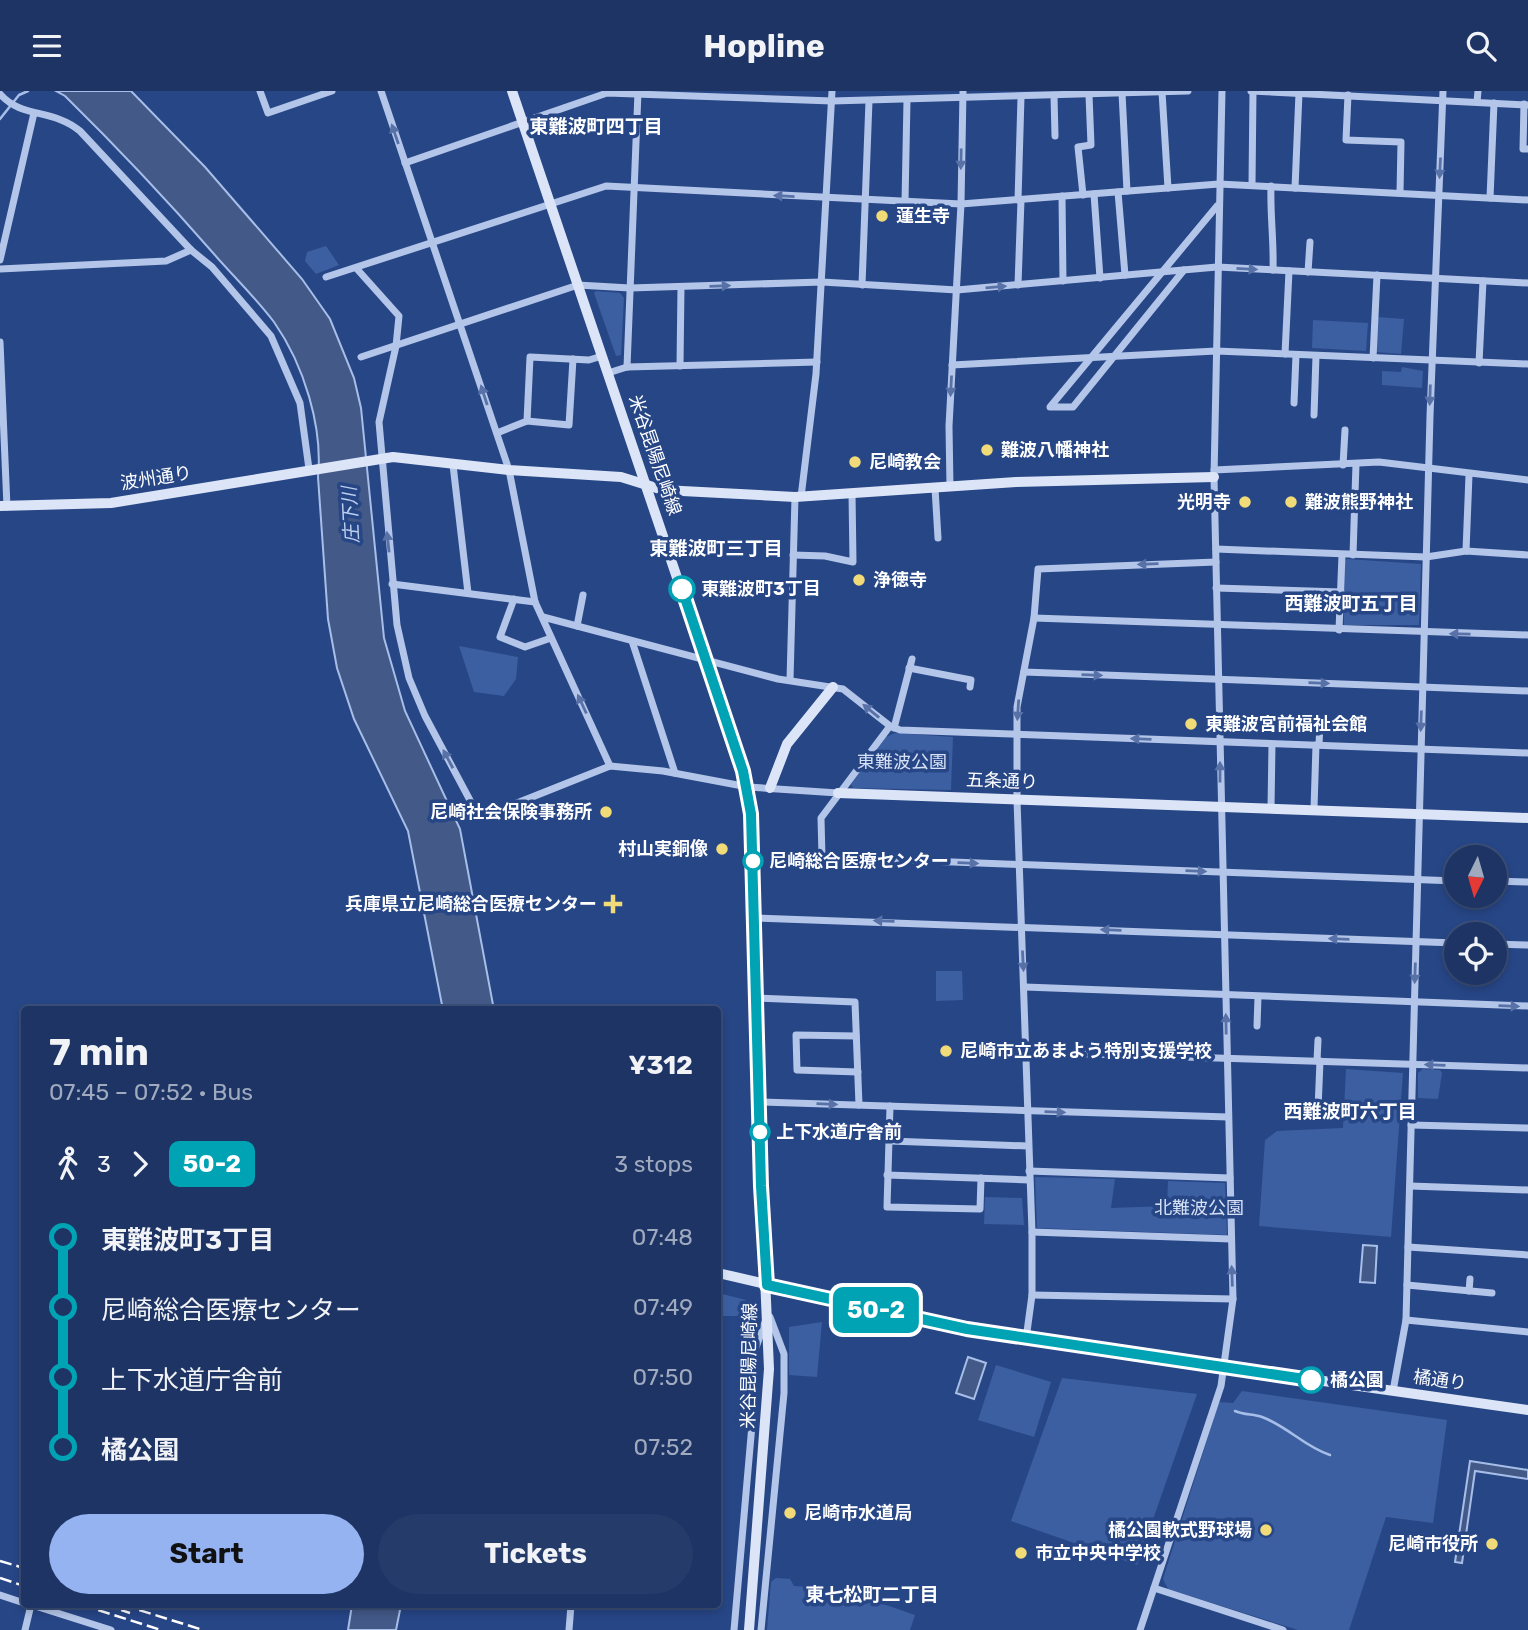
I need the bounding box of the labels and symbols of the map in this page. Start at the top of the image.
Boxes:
district label: 東難波町四丁目 [529,115,663,138]
one-way arrow [389,123,400,144]
one-way arrow [956,148,967,170]
one-way arrow [1434,157,1445,179]
one-way arrow [773,190,795,201]
place label: 蓮生寺 [896,205,950,227]
marker: 蓮生寺 [874,208,890,224]
one-way arrow [1236,263,1258,274]
one-way arrow [709,280,731,291]
one-way arrow [985,281,1007,292]
one-way arrow [945,376,956,398]
one-way arrow [478,385,489,406]
one-way arrow [1425,385,1436,407]
street label: 米谷昆陽尼崎線 [624,392,686,518]
place label: 難波八幡神社 [1001,439,1109,461]
marker: 難波八幡神社 [979,442,995,458]
place label: 尼崎教会 [869,451,941,473]
marker: 尼崎教会 [847,454,863,470]
street label: 波州通り [119,462,193,494]
water label: 庄下川 [337,484,363,544]
place label: 光明寺 [1177,491,1231,513]
place label: 難波熊野神社 [1305,491,1413,513]
marker: 光明寺 [1237,494,1253,510]
marker: 難波熊野神社 [1283,494,1299,510]
one-way arrow [382,531,393,553]
district label: 東難波町三丁目 [649,537,783,560]
one-way arrow [1136,558,1158,570]
place label: 浄徳寺 [873,569,927,591]
marker: 浄徳寺 [851,572,867,588]
marker: 東難波町3丁目 [669,576,695,602]
place label: 東難波町3丁目 [701,578,821,600]
district label: 西難波町五丁目 [1284,592,1418,615]
one-way arrow [1449,628,1471,639]
one-way arrow [1081,669,1103,680]
one-way arrow [1308,678,1330,689]
one-way arrow [576,694,588,714]
one-way arrow [1012,699,1023,721]
one-way arrow [862,705,880,719]
one-way arrow [1415,710,1427,732]
place label: 東難波宮前福祉会館 [1205,713,1367,735]
marker: 東難波宮前福祉会館 [1183,716,1199,732]
one-way arrow [1130,734,1152,745]
one-way arrow [442,749,454,769]
park label: 東難波公園 [857,751,947,773]
one-way arrow [1214,761,1226,783]
street label: 五条通り [966,769,1038,793]
place label: 尼崎社会保険事務所 [430,801,592,823]
marker: 尼崎社会保険事務所 [598,804,614,820]
place label: 村山実銅像 [618,838,708,860]
marker: 村山実銅像 [714,841,730,857]
north arrow [1444,845,1507,908]
place label: 尼崎総合医療センター [769,850,949,872]
marker: 尼崎総合医療センター [743,851,763,871]
one-way arrow [958,857,980,868]
one-way arrow [1185,866,1207,877]
place label: 兵庫県立尼崎総合医療センター [345,893,597,915]
marker: 兵庫県立尼崎総合医療センター [603,894,623,914]
one-way arrow [873,916,895,927]
one-way arrow [1100,925,1122,936]
one-way arrow [1328,933,1350,944]
one-way arrow [1018,951,1029,973]
one-way arrow [1410,962,1421,984]
one-way arrow [1498,1000,1520,1011]
one-way arrow [1220,1013,1231,1035]
place label: 尼崎市立あまよう特別支援学校 [960,1040,1212,1062]
marker: 尼崎市立あまよう特別支援学校 [938,1043,954,1059]
one-way arrow [1424,1060,1446,1071]
one-way arrow [817,1098,839,1110]
district label: 西難波町六丁目 [1283,1100,1417,1123]
one-way arrow [1044,1106,1066,1118]
place label: 上下水道庁舎前 [776,1121,902,1143]
marker: 上下水道庁舎前 [750,1122,770,1142]
park label: 北難波公園 [1154,1197,1244,1219]
one-way arrow [1227,1265,1238,1287]
line badge: 50-2 [827,1287,925,1333]
street label: 米谷昆陽尼崎線 [737,1303,761,1429]
street label: 橘通り [1412,1365,1468,1395]
marker: 橘公園 [1298,1367,1324,1393]
place label: 橘公園 [1330,1369,1384,1391]
place label: 尼崎市水道局 [804,1502,912,1524]
marker: 尼崎市水道局 [782,1505,798,1521]
place label: 橘公園軟式野球場 [1108,1519,1252,1541]
marker: 橘公園軟式野球場 [1258,1522,1274,1538]
place label: 尼崎市役所 [1388,1533,1478,1555]
marker: 尼崎市役所 [1484,1536,1500,1552]
place label: 市立中央中学校 [1035,1542,1161,1564]
marker: 市立中央中学校 [1013,1545,1029,1561]
district label: 東七松町二丁目 [805,1583,939,1606]

